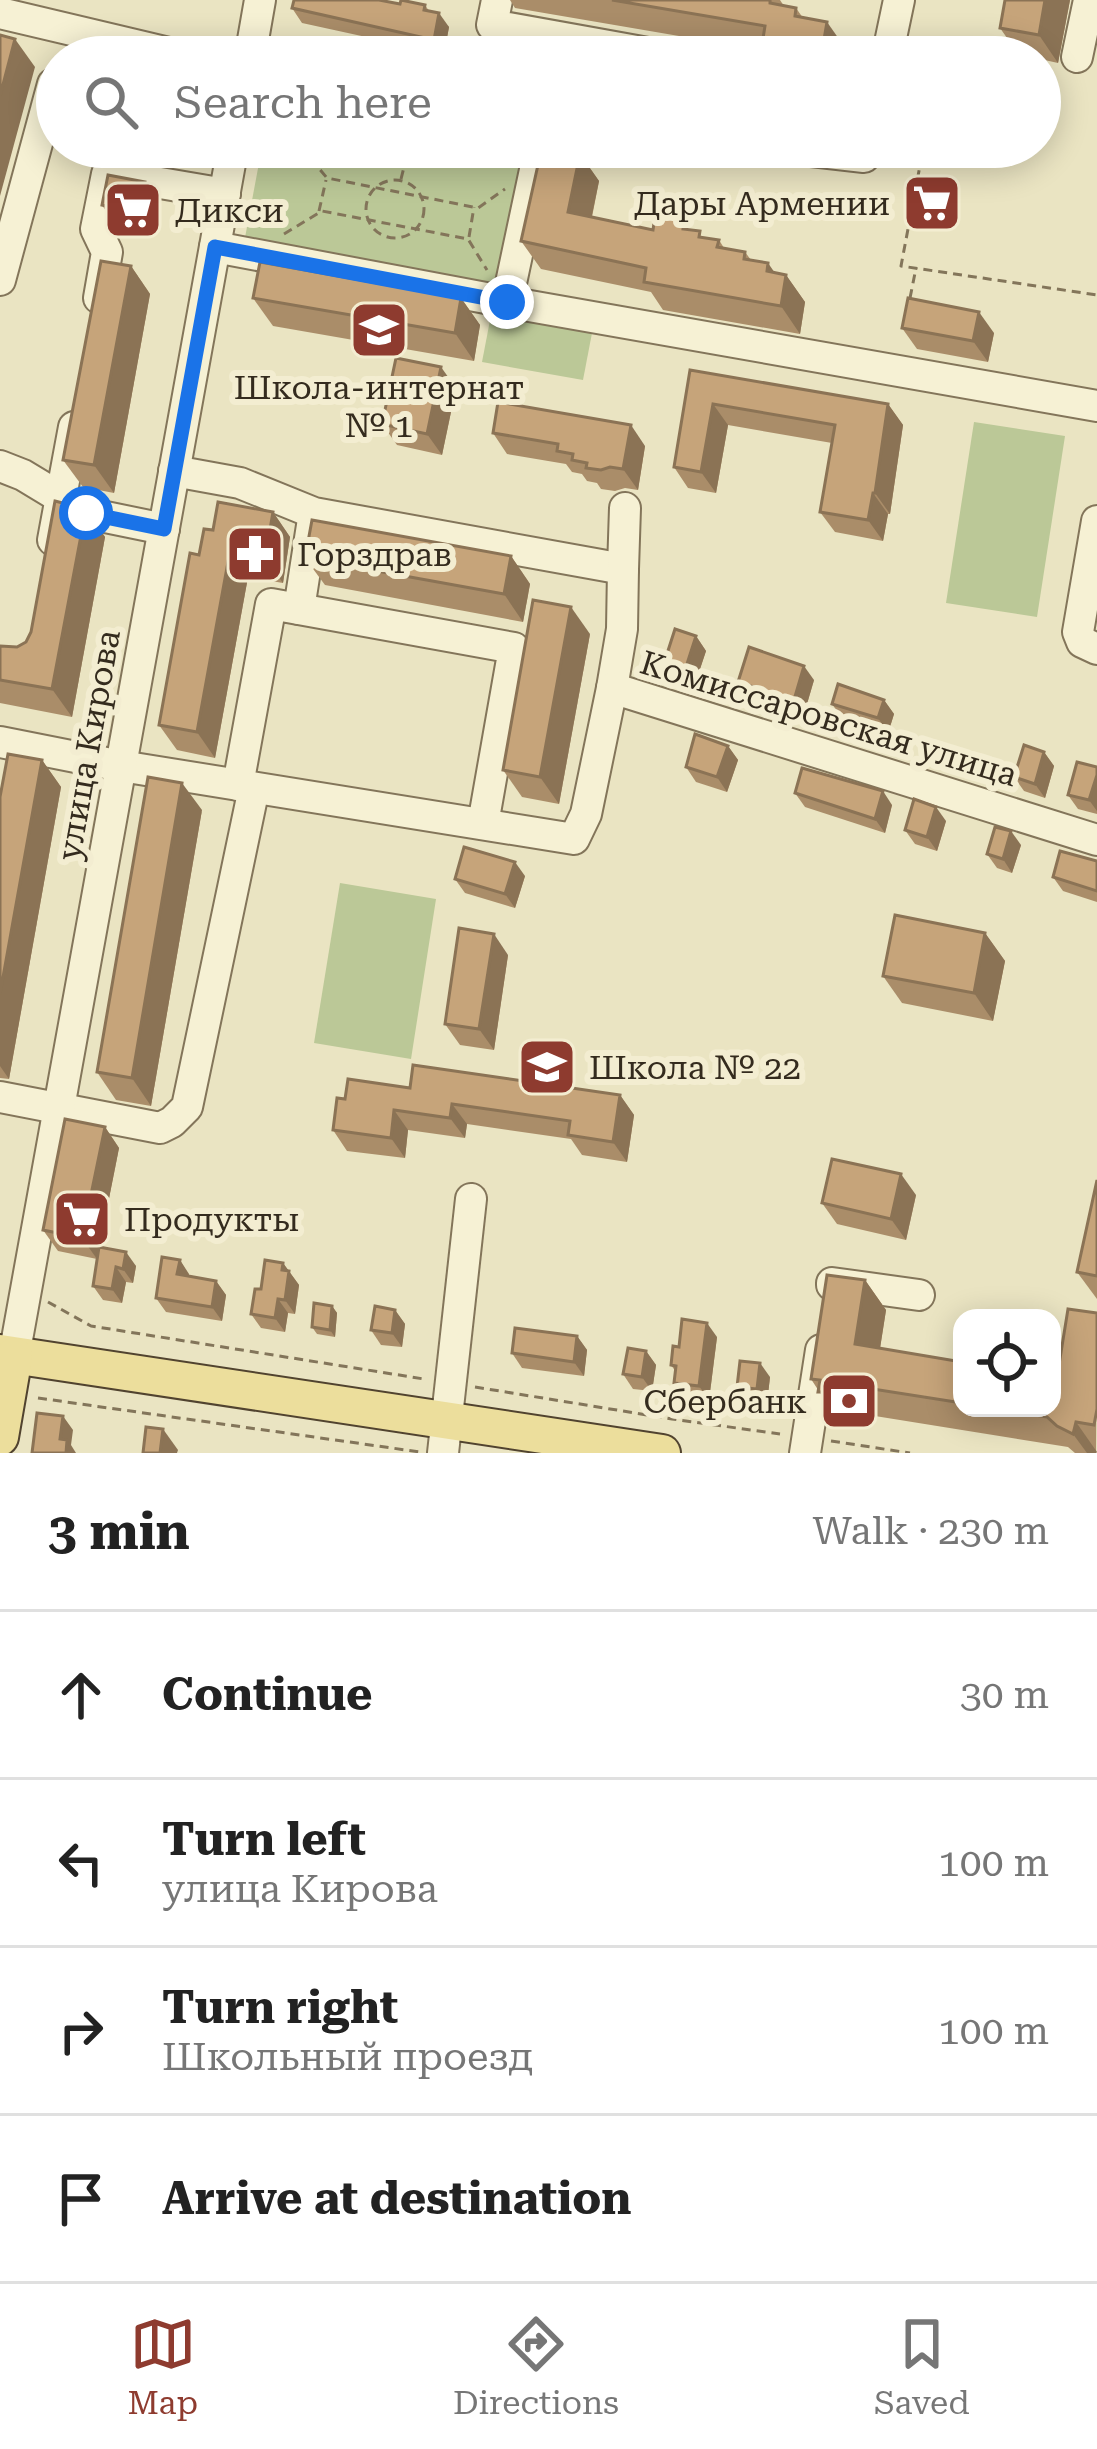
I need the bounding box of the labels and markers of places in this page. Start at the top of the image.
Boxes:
supermarket icon: Дары Армении [901,172,963,234]
supermarket icon: Дикси [102,179,164,241]
place label: Дары Армении [634,184,890,223]
place label: Дикси [175,191,284,230]
school or university icon: Школа-интернат № 1 [348,299,410,361]
place label: Школа-интернат № 1 [234,368,524,445]
pharmacy icon: Горздрав [224,523,286,585]
place label: Горздрав [297,535,452,574]
school or university icon: Школа № 22 [516,1036,578,1098]
place label: Школа № 22 [589,1048,801,1087]
supermarket icon: Продукты [51,1188,113,1250]
place label: Продукты [124,1200,299,1239]
bank icon: Сбербанк [818,1370,880,1432]
place label: Сбербанк [643,1382,807,1421]

